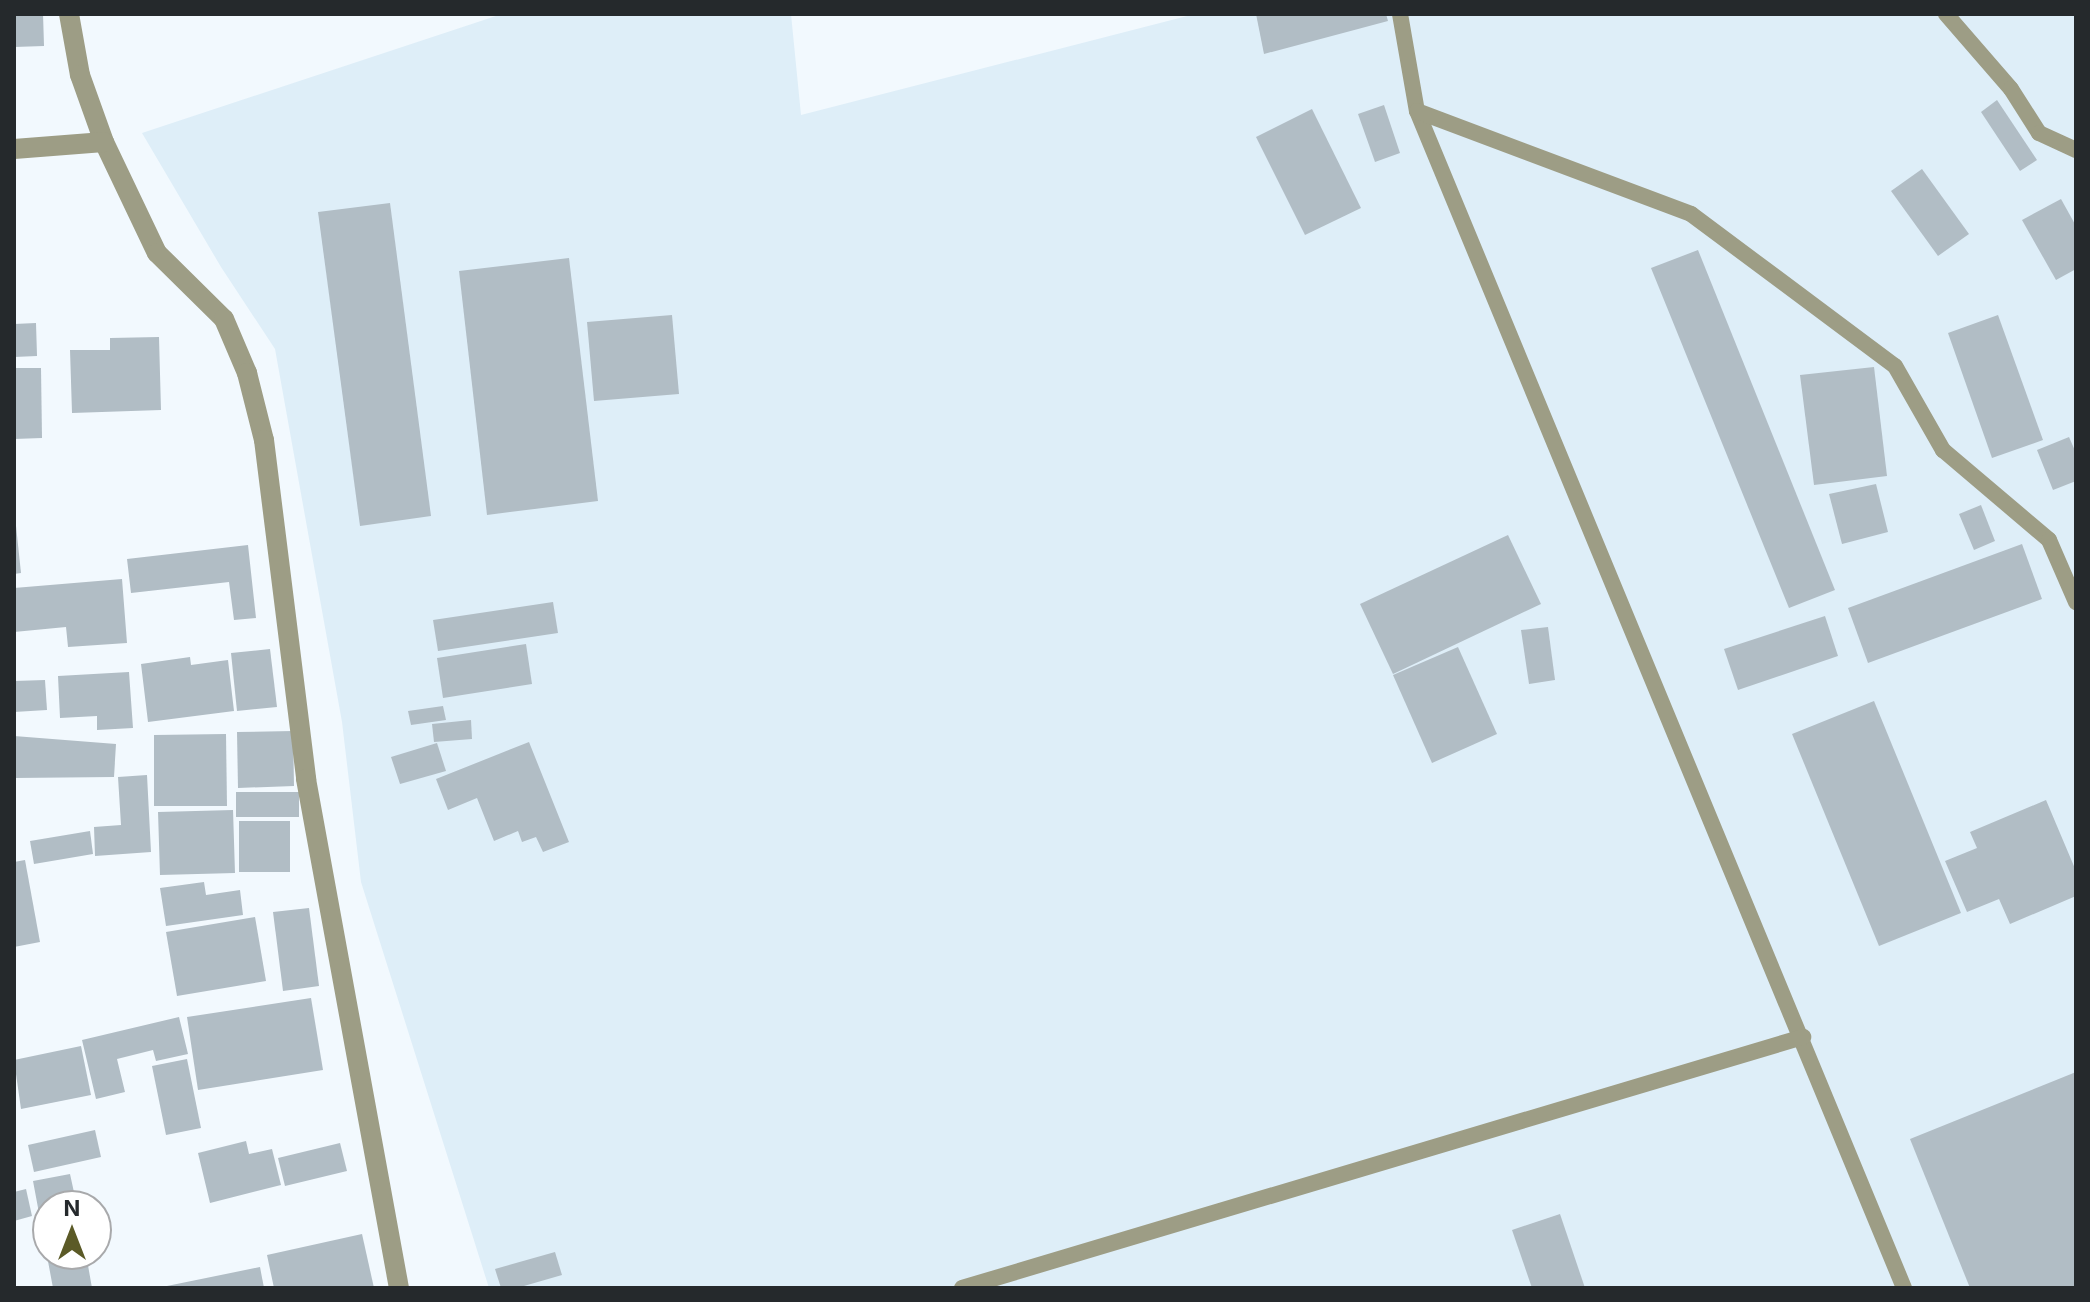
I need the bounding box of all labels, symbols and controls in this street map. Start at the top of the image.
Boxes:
north arrow [32,1190,112,1270]
text: N [64,1195,80,1221]

